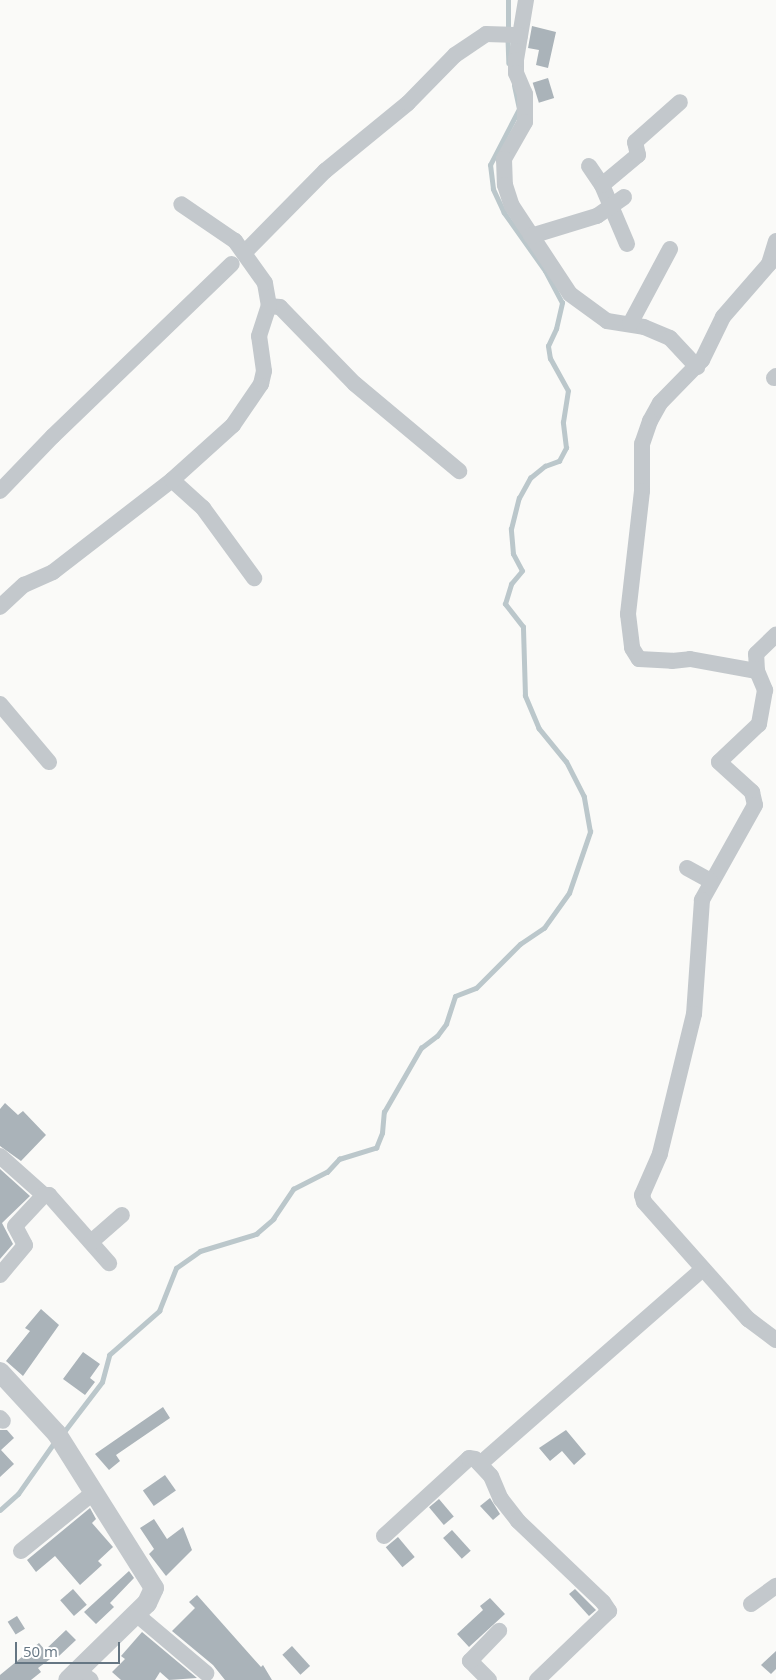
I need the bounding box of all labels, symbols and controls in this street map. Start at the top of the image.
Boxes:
scale bar [18,1632,122,1664]
text: 50 m [23,1641,58,1661]

